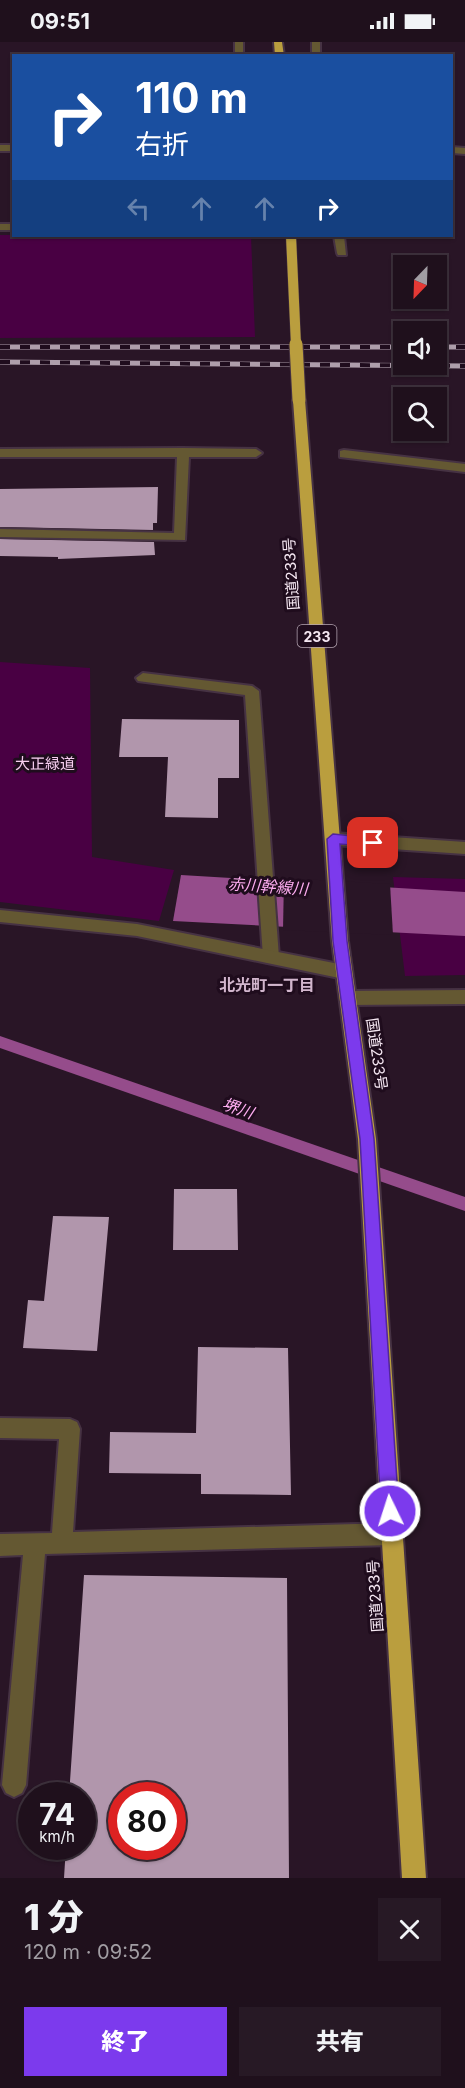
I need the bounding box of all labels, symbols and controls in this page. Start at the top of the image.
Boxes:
text: 09:51 [30,8,90,34]
text: 110 m [135,72,248,123]
icon: right [36,78,114,156]
text: 右折 [135,128,189,161]
icon: left [122,192,155,225]
icon: ahead [185,192,218,225]
icon: ahead [248,192,281,225]
icon: right [311,192,344,225]
north arrow [393,255,447,309]
map controls [393,255,447,441]
button: sound [393,321,447,375]
button: search [393,387,447,441]
street label: 国道233号 [279,537,303,611]
road number: 233 [298,625,336,647]
park label: 大正緑道 [15,754,75,773]
pin [347,817,398,868]
icon: arrive [356,826,389,859]
water label: 赤川幹線川 [227,873,311,899]
district label: 北光町一丁目 [219,975,315,995]
street label: 国道233号 [363,1017,391,1091]
water label: 堺川 [220,1093,258,1123]
position arrow [358,1479,422,1543]
street label: 国道233号 [363,1559,387,1633]
speed limit sign: 80 [108,1782,186,1860]
text: 74 [39,1796,75,1832]
text: km/h [39,1827,75,1846]
text: 1 分 [24,1895,84,1939]
button: close [378,1898,441,1961]
text: 120 m · 09:52 [24,1940,152,1964]
button: 終了 [24,2007,227,2076]
button: 共有 [239,2007,441,2076]

